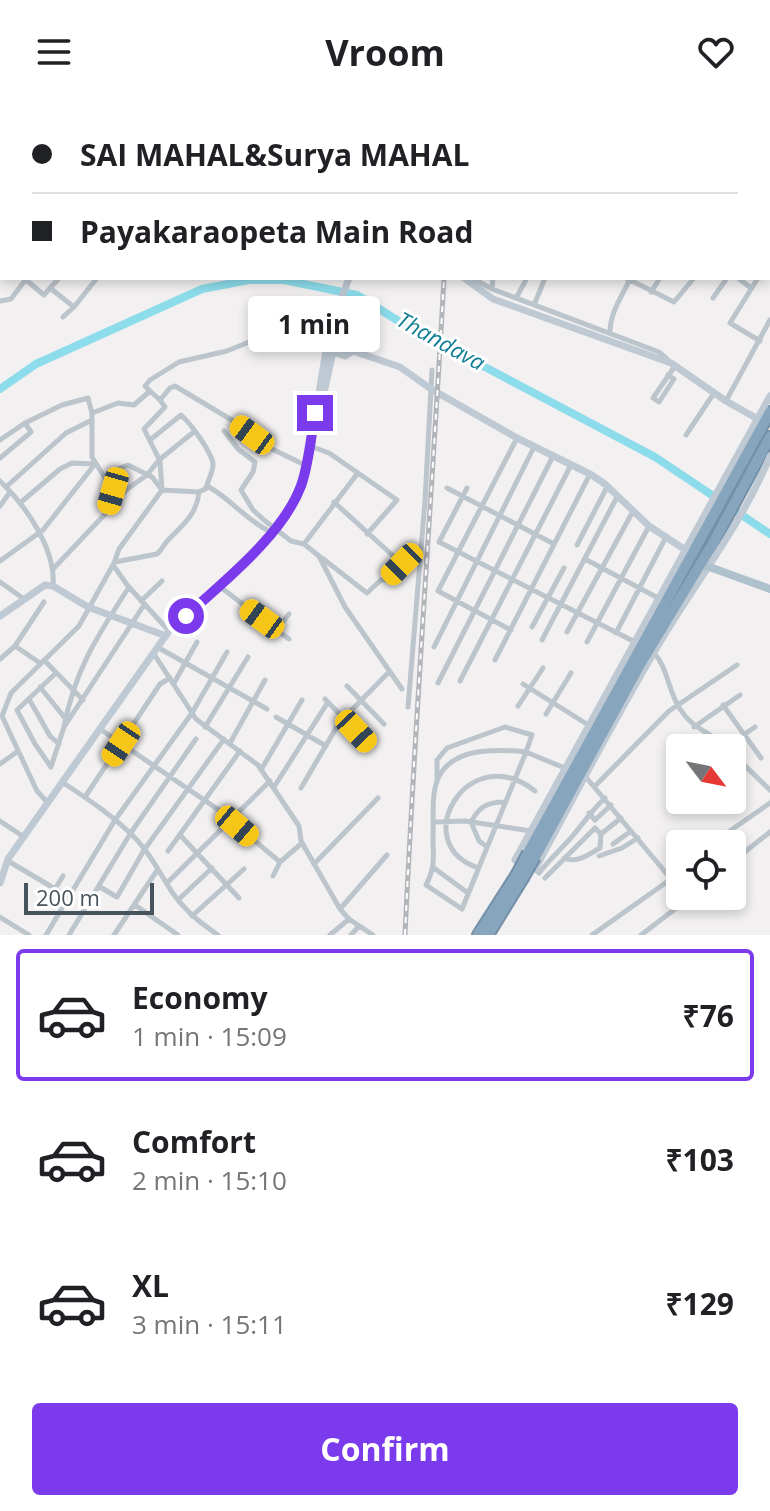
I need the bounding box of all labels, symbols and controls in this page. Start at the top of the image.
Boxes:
text: Vroom [325,28,445,77]
icon: menu [32,30,76,74]
icon: heart [694,30,738,74]
text: SAI MAHAL&Surya MAHAL [80,134,469,175]
text: Payakaraopeta Main Road [80,211,473,252]
callout: 1 min [249,297,381,353]
water label: Thandava [392,304,491,377]
text: 1 min [278,306,350,342]
route end [297,395,333,431]
car [226,411,278,459]
car [95,465,131,517]
car [377,539,427,589]
car [236,595,288,643]
route start [168,598,204,634]
car [331,705,381,757]
car [98,717,144,771]
north arrow [666,734,746,814]
map controls [666,734,746,910]
car [211,801,263,851]
button: locate [666,830,746,910]
scale bar [24,879,154,915]
text: 200 m [36,882,100,912]
text: Economy [132,977,268,1018]
icon: car [36,979,108,1051]
text: ₹76 [683,995,734,1036]
text: 1 min · 15:09 [132,1018,287,1054]
text: Comfort [132,1121,256,1162]
icon: car [36,1123,108,1195]
text: ₹103 [665,1139,734,1180]
text: 2 min · 15:10 [132,1162,287,1198]
text: XL [132,1265,169,1306]
icon: car [36,1267,108,1339]
text: ₹129 [665,1283,734,1324]
text: 3 min · 15:11 [132,1306,287,1342]
button: Confirm [32,1403,738,1495]

